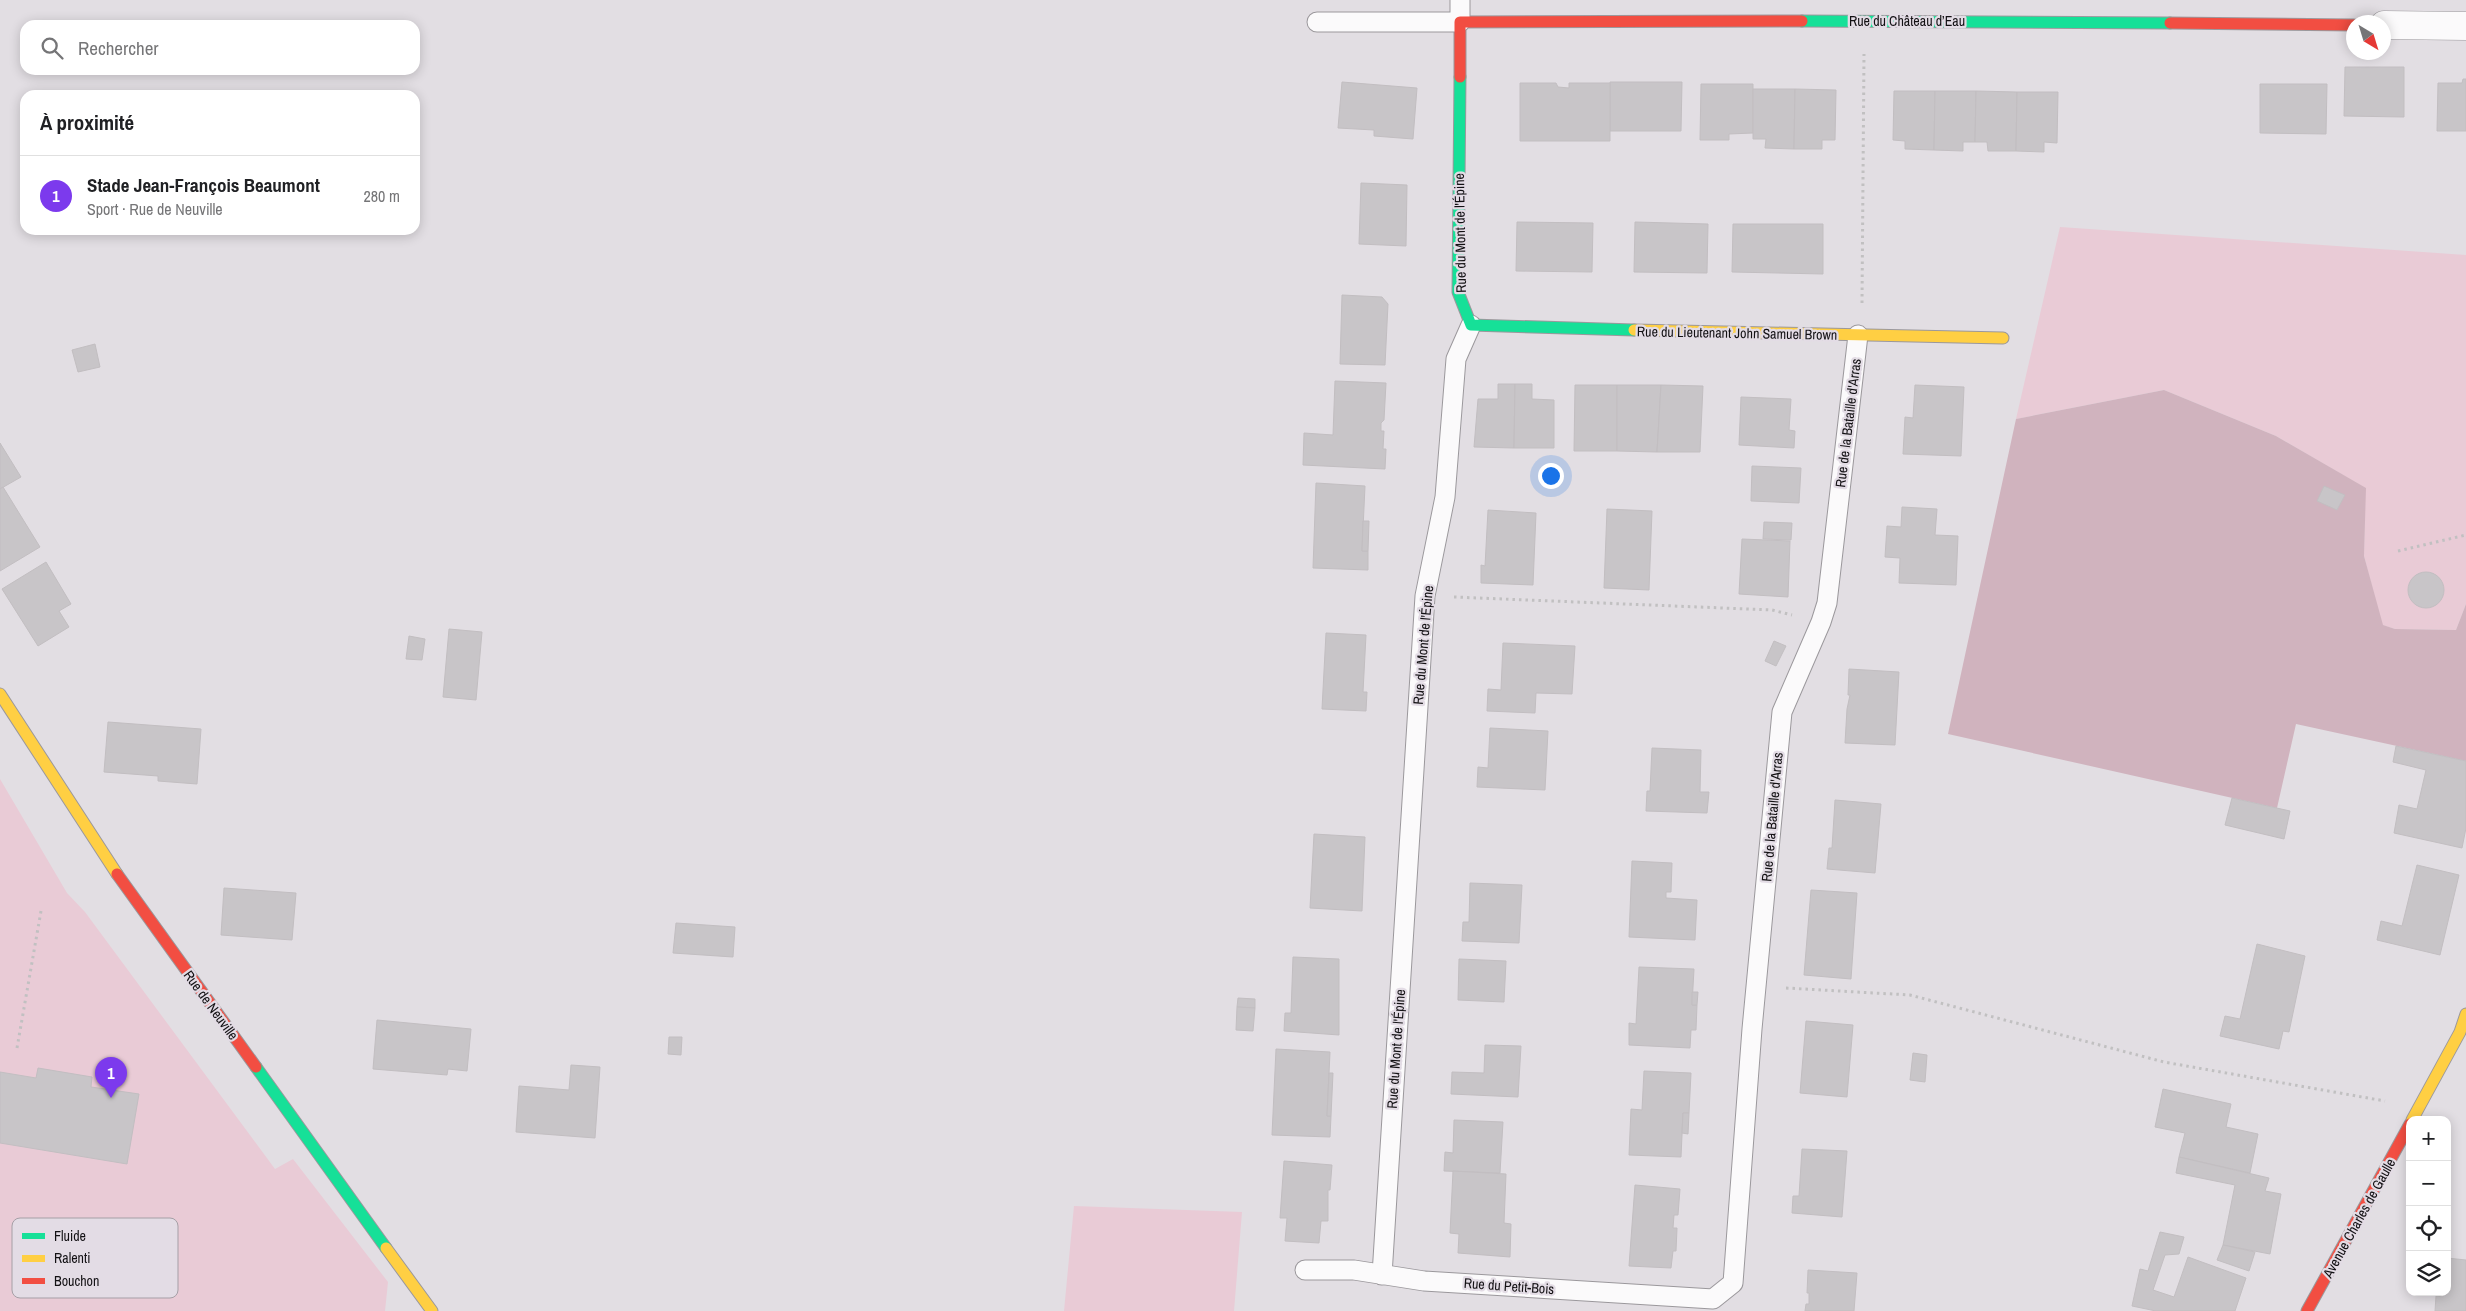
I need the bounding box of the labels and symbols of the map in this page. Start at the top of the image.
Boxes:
street label: Rue du Château d’Eau [1849,12,1965,30]
north arrow [2346,15,2391,60]
street label: Rue du Mont de l'Épine [1450,173,1470,293]
street label: Rue du Lieutenant John Samuel Brown [1637,322,1837,344]
street label: Rue de la Bataille d'Arras [1831,357,1865,489]
your location [1538,463,1564,489]
street label: Rue du Mont de l'Épine [1409,585,1437,705]
street label: Rue de la Bataille d'Arras [1757,751,1787,882]
street label: Rue de Neuville [180,967,242,1043]
street label: Rue du Mont de l'Épine [1383,989,1409,1109]
pin: 1 [95,1057,127,1098]
street label: Avenue Charles de Gaulle [2318,1155,2399,1282]
legend [12,1218,178,1298]
text: Fluide [54,1227,86,1245]
text: Ralenti [54,1249,90,1267]
text: Bouchon [54,1272,99,1290]
street label: Rue du Petit-Bois [1463,1274,1555,1298]

